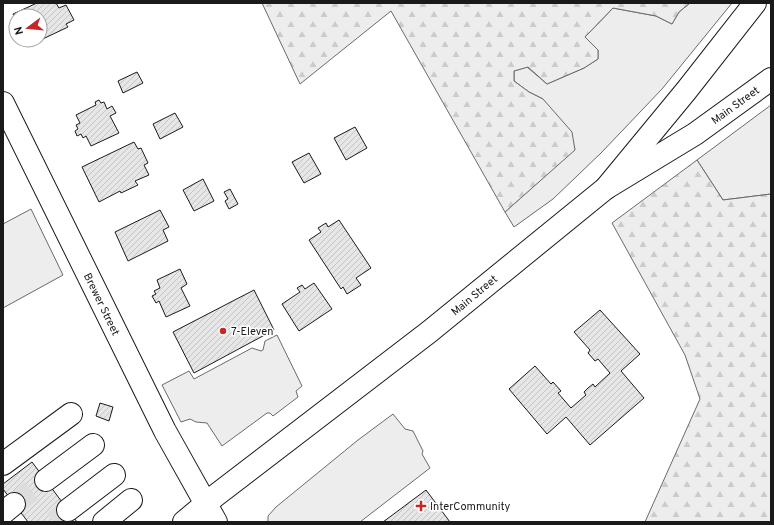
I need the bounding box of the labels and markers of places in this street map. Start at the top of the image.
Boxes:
place label: 7-Eleven [231,325,273,339]
marker: 7-Eleven [218,326,228,336]
marker: InterCommunity [415,500,427,512]
place label: InterCommunity [430,500,511,514]

